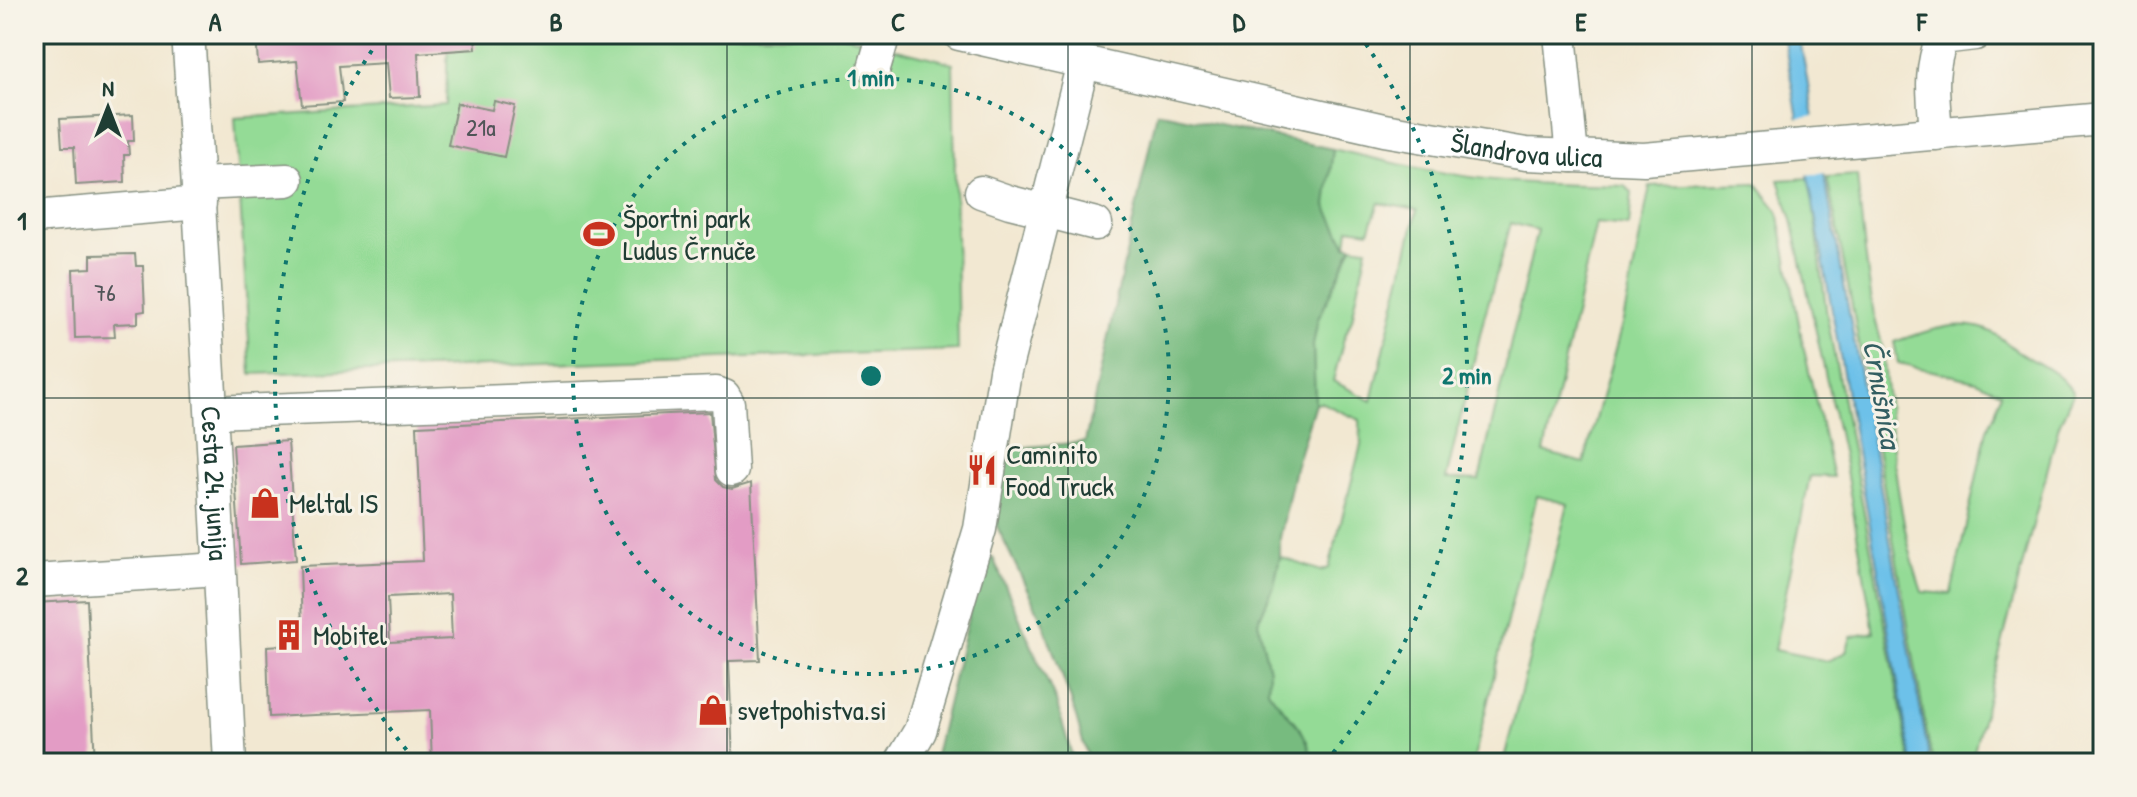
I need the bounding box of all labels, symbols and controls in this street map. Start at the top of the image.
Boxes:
text: A [209,4,222,39]
text: B [549,4,563,39]
text: C [891,4,905,39]
text: D [1233,4,1246,39]
text: E [1575,4,1587,39]
text: F [1916,4,1928,39]
text: 1 min [848,61,895,93]
north arrow [68,68,148,148]
text: N [102,73,114,103]
house number: 21a [466,111,496,143]
street label: Šlandrova ulica [1448,123,1603,176]
place label: Športni park Ludus Črnuče [623,199,756,269]
text: 1 [17,203,27,238]
sports icon: Športni park Ludus Črnuče [582,217,616,251]
house number: 76 [94,276,116,308]
water label: Črnušnica [1854,337,1913,454]
text: 2 min [1442,359,1492,391]
centre of rings [857,362,885,390]
street label: Cesta 24. junija [192,405,238,561]
place label: Caminito Food Truck [1005,435,1114,505]
restaurant icon: Caminito Food Truck [965,453,999,487]
place label: Meltal IS [289,484,378,522]
shop icon: Meltal IS [248,486,282,520]
text: 2 [16,558,29,593]
place label: Mobitel [313,616,388,654]
building icon: Mobitel [272,618,306,652]
place label: svetpohistva.si [737,691,887,729]
shop icon: svetpohistva.si [696,693,730,727]

